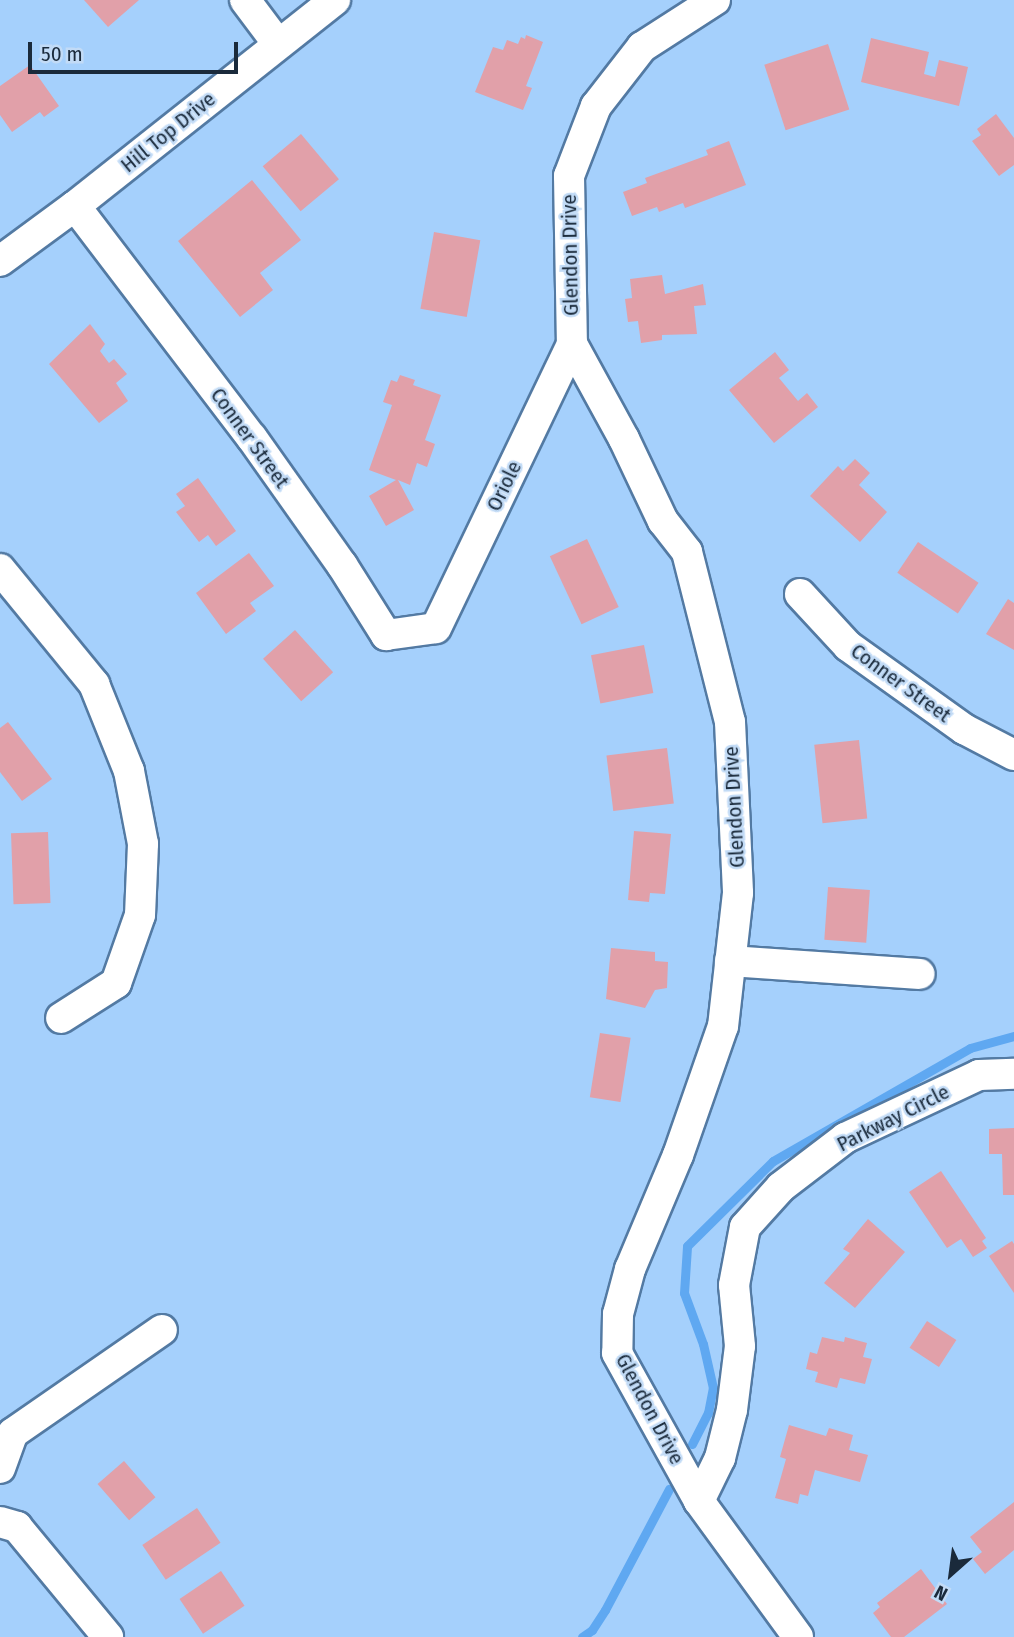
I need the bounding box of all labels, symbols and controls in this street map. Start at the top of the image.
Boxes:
scale bar [32,28,242,72]
text: 50 m [41,41,83,67]
street label: Hill Top Drive [116,86,220,178]
street label: Glendon Drive [556,194,584,316]
street label: Conner Street [205,383,295,493]
street label: Oriole [481,457,527,515]
street label: Conner Street [846,638,956,728]
street label: Glendon Drive [718,746,750,868]
street label: Parkway Circle [833,1079,953,1157]
street label: Glendon Drive [610,1349,690,1469]
north arrow [916,1539,986,1609]
text: N [930,1580,951,1606]

